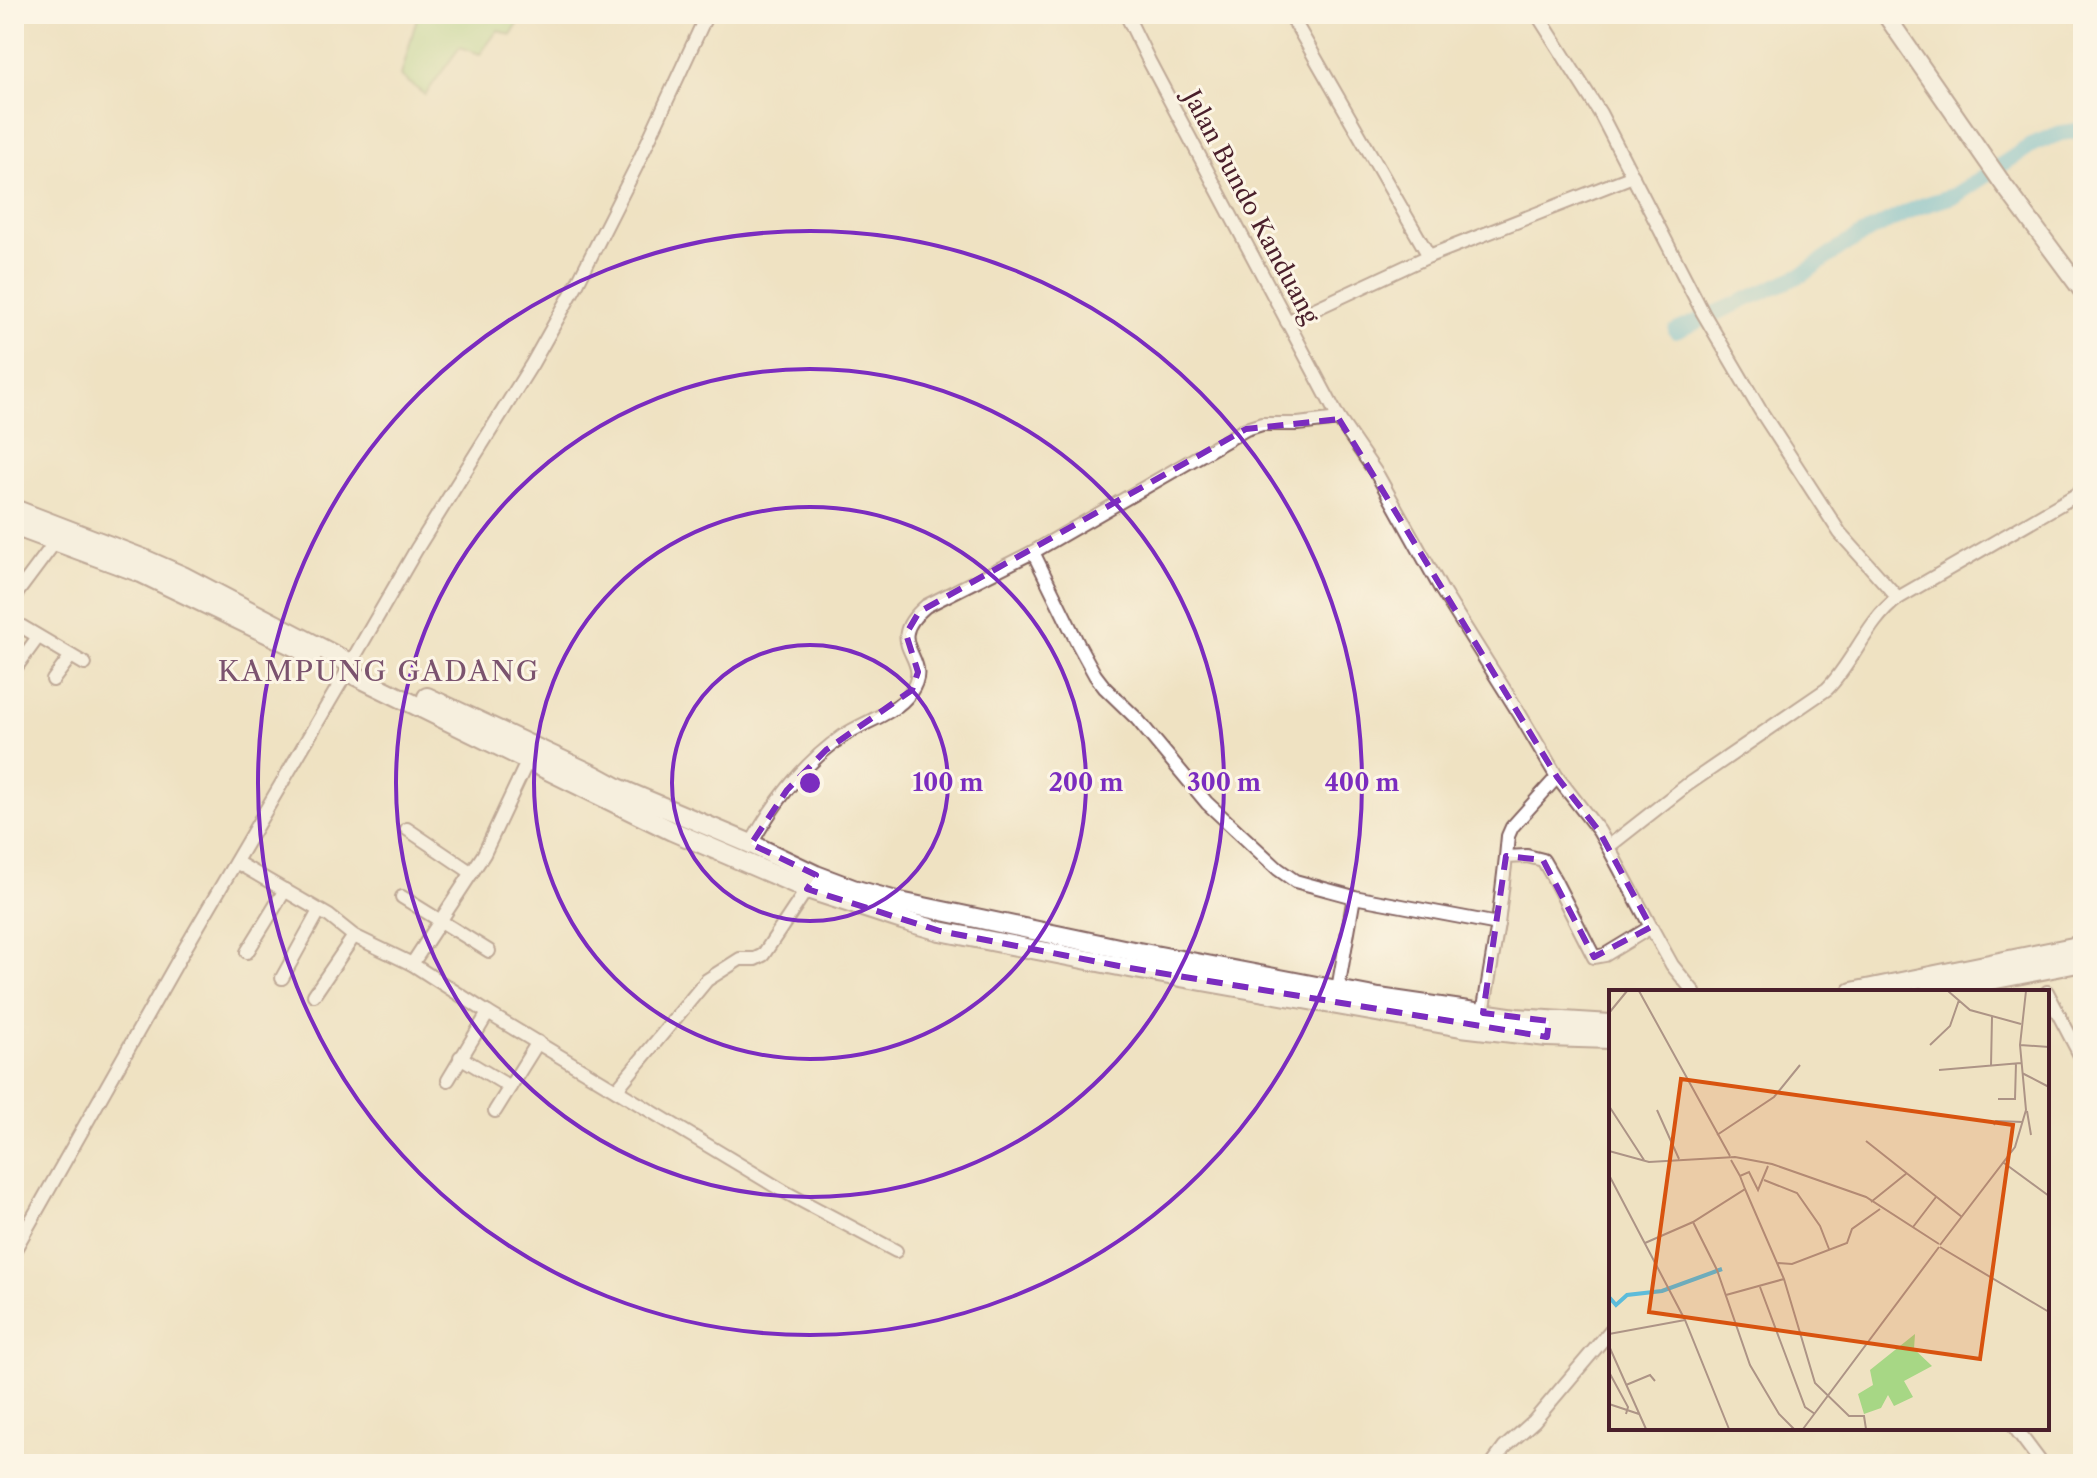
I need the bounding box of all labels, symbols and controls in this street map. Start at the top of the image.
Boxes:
street label: Jalan Bundo Kanduang [1176,81,1326,329]
district label: KAMPUNG GADANG [218,654,540,688]
text: 100 m [912,768,984,797]
text: 200 m [1049,768,1123,797]
text: 300 m [1187,768,1261,797]
text: 400 m [1325,768,1399,797]
centre of rings [796,769,824,797]
inset map [1609,990,2049,1430]

